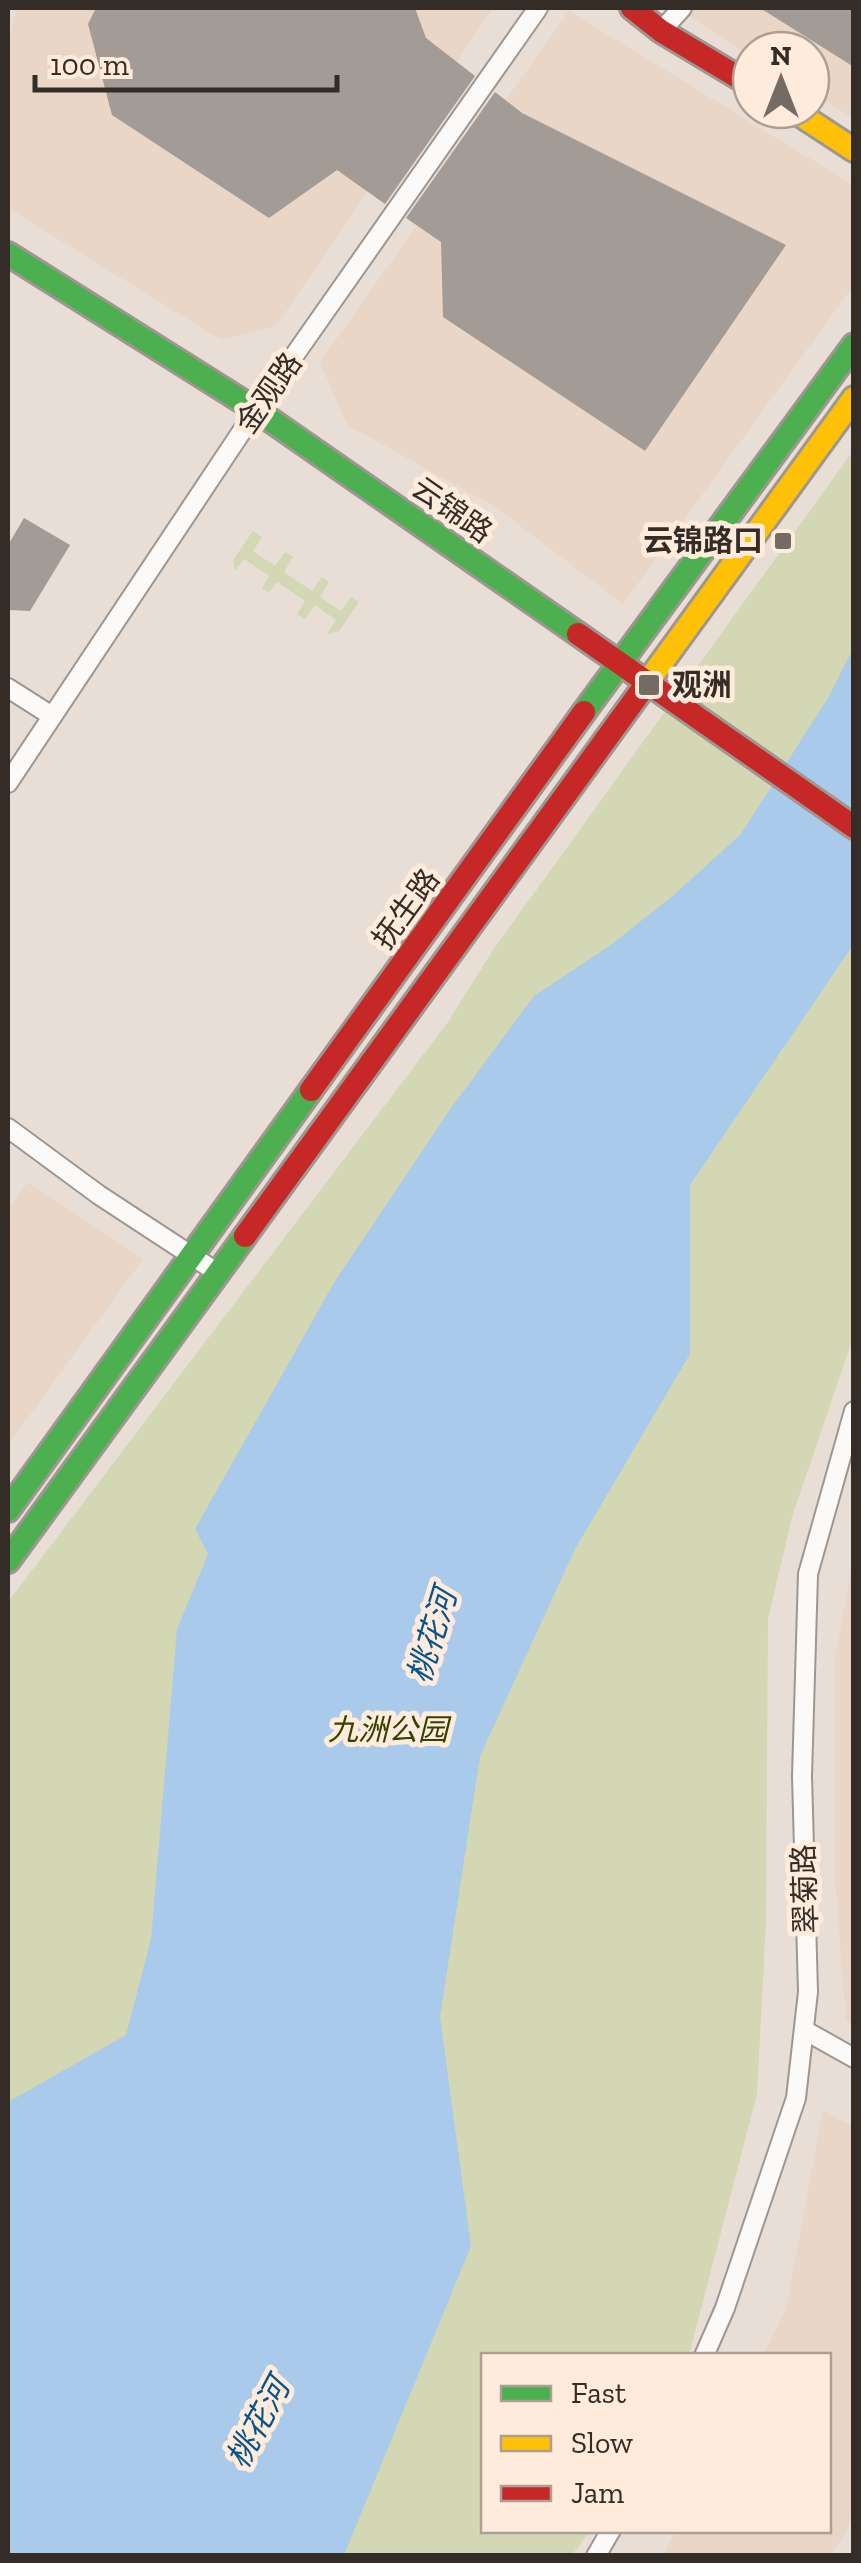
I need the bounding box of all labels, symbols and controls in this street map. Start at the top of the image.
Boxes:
scale bar [35,30,338,92]
north arrow [731,30,831,130]
text: N [770,39,792,72]
text: 100 m [50,47,129,83]
street label: 金观路 [228,346,310,440]
street label: 云锦路 [405,469,499,551]
place label: 云锦路口 [643,523,763,559]
marker: 云锦路口 [772,530,794,552]
place label: 观洲 [672,667,732,703]
marker: 观洲 [636,672,662,698]
street label: 抚生路 [365,862,447,956]
water label: 桃花河 [400,1579,466,1687]
park label: 九洲公园 [328,1712,452,1748]
street label: 翠菊路 [785,1843,825,1935]
legend [481,2353,831,2533]
water label: 桃花河 [219,2366,300,2474]
text: Fast [571,2375,626,2411]
text: Slow [571,2425,633,2461]
text: Jam [571,2475,624,2511]

